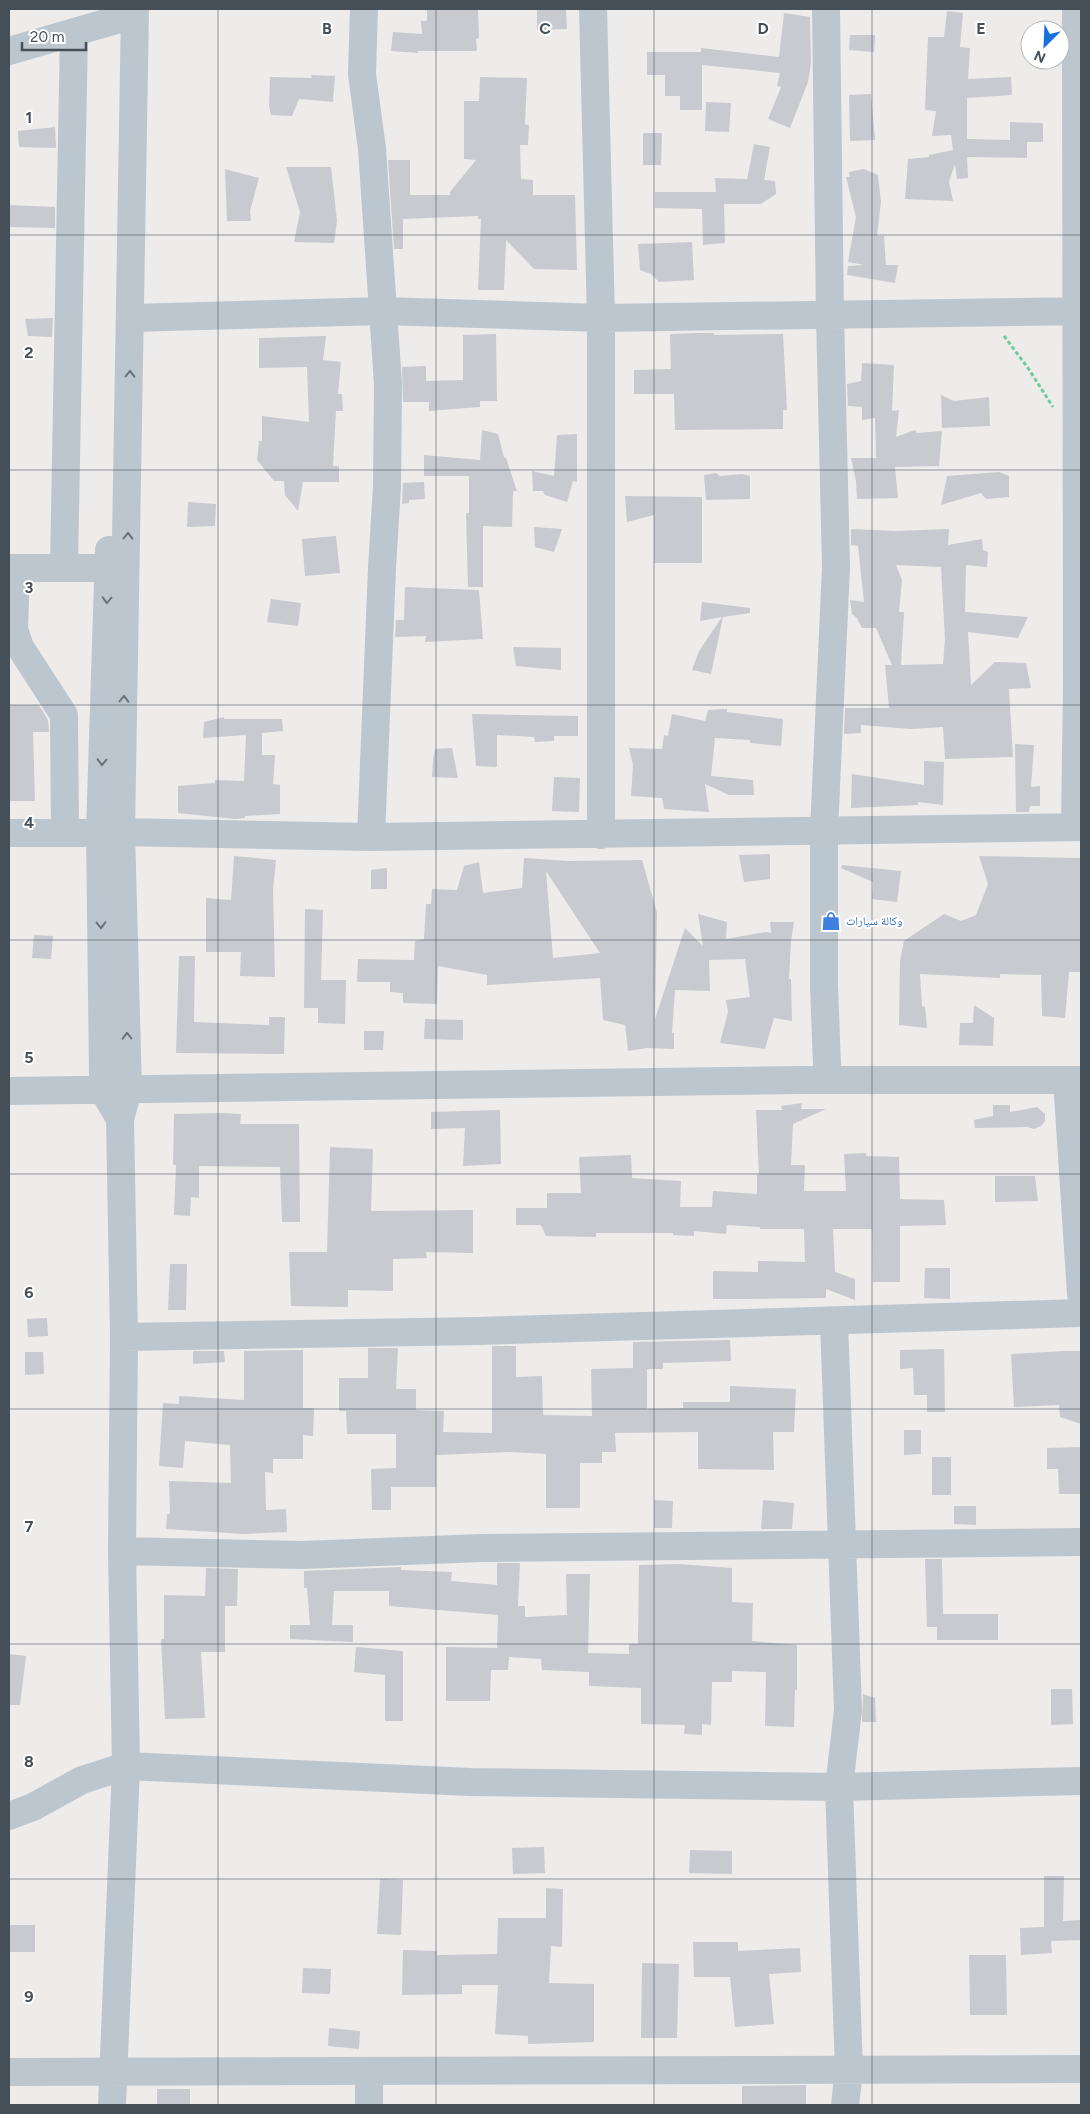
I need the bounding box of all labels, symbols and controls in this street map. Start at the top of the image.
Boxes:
text: B [322,19,332,38]
text: C [539,19,551,38]
text: D [757,19,769,38]
text: E [976,19,986,38]
scale bar [22,20,86,52]
north arrow [1020,20,1070,70]
text: 20 m [30,28,64,46]
text: N [1032,46,1048,66]
text: 1 [26,108,32,127]
text: 2 [24,343,34,362]
one-way arrow [125,369,135,377]
one-way arrow [123,532,133,540]
text: 3 [25,578,34,597]
one-way arrow [102,596,113,604]
one-way arrow [119,694,130,702]
one-way arrow [97,759,107,767]
text: 4 [24,813,34,832]
shop icon: وكالة سيارات [820,910,842,932]
place label: وكالة سيارات [846,914,903,928]
one-way arrow [96,922,106,929]
one-way arrow [122,1032,132,1040]
text: 5 [24,1048,34,1067]
text: 6 [24,1283,34,1302]
text: 7 [25,1517,34,1536]
text: 8 [24,1752,34,1771]
text: 9 [24,1987,34,2006]

